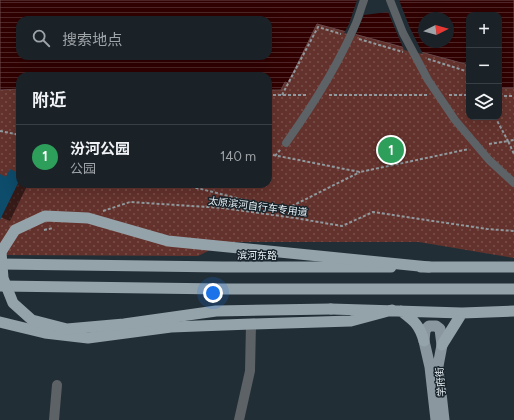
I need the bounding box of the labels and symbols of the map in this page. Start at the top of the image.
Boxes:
north arrow [418,12,454,48]
pin: 1 [378,135,404,165]
street label: 太原滨河自行车专用道 [208,194,308,219]
street label: 滨河东路 [237,249,277,262]
your location [203,283,223,303]
street label: 学府街 [433,366,448,397]

